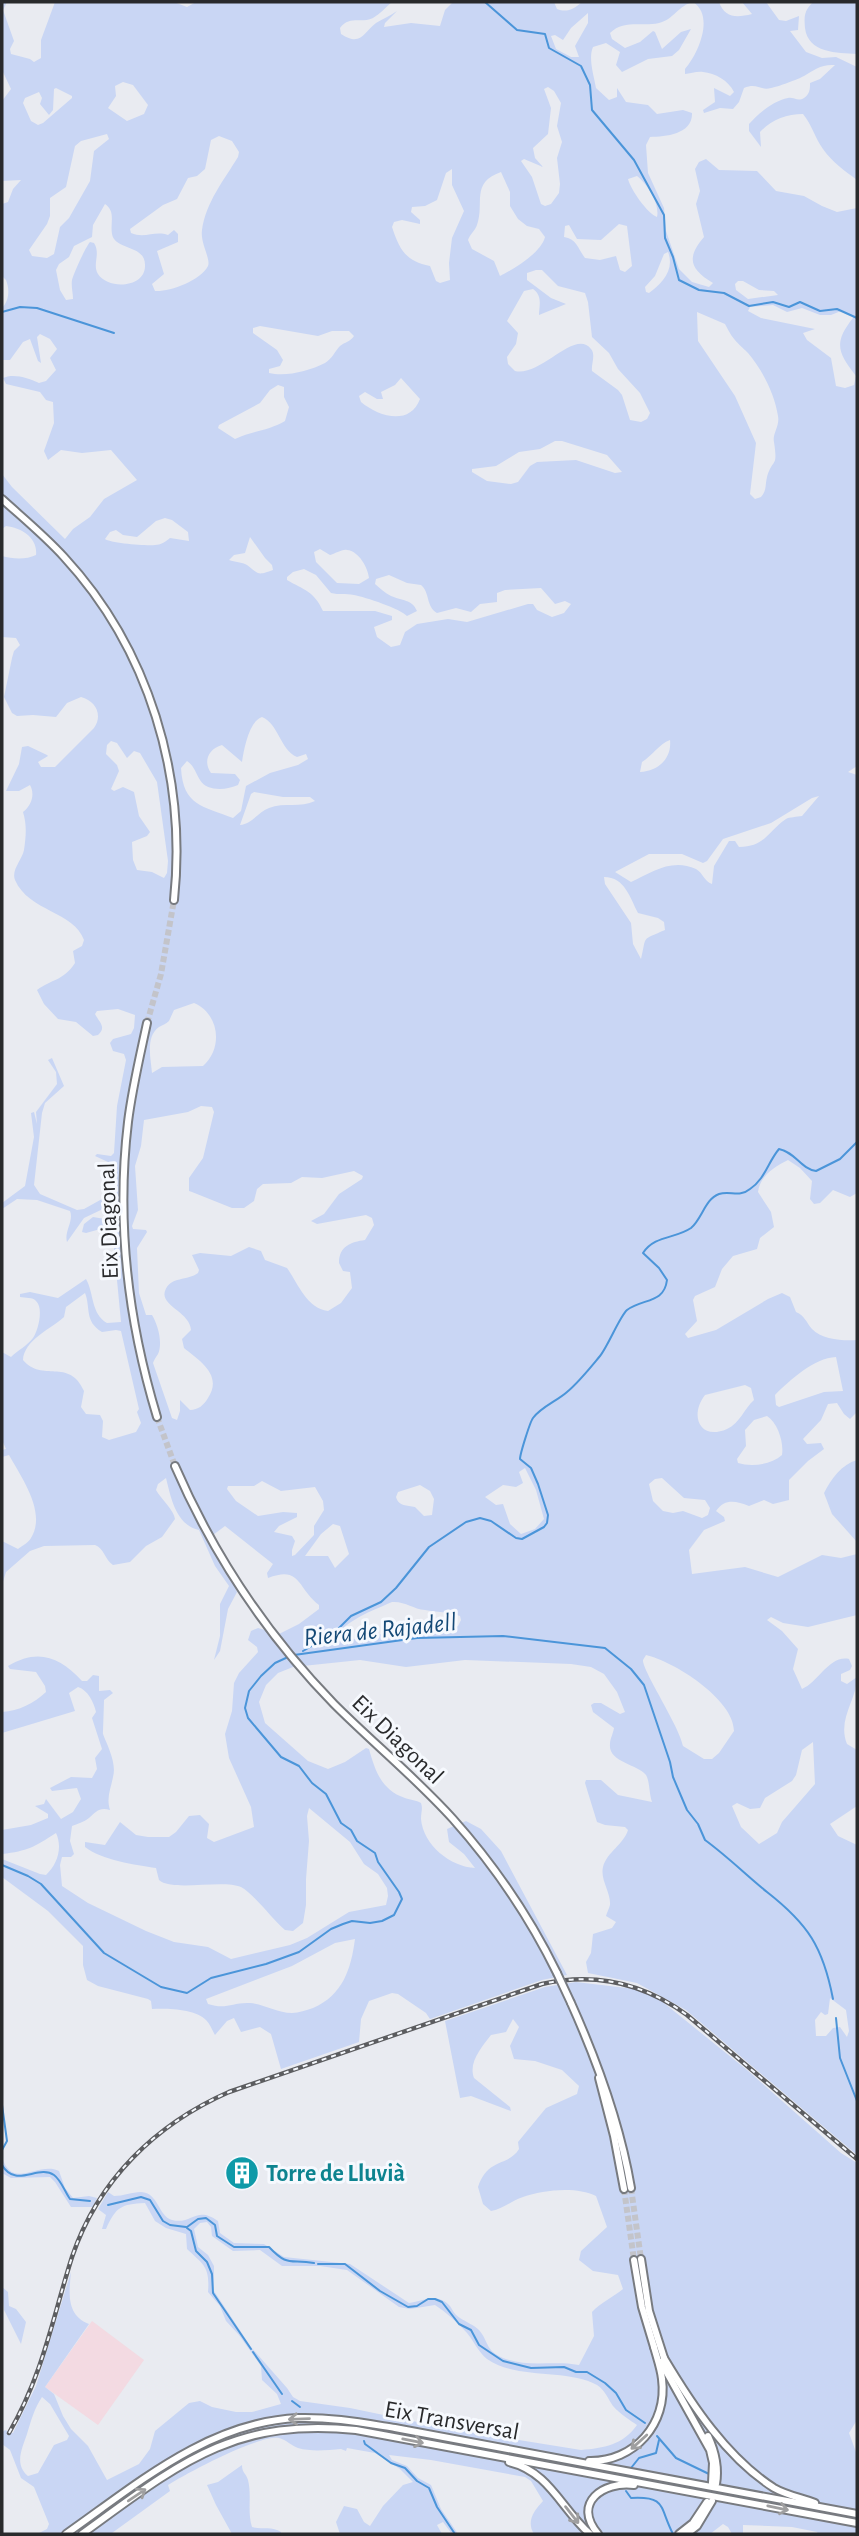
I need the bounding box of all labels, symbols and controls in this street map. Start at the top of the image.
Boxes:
street label: Eix Diagonal [95,1162,123,1280]
water label: Riera de Rajadell [302,1609,458,1651]
street label: Eix Diagonal [347,1691,448,1789]
building icon: Torre de Lluvià [223,2154,261,2192]
place label: Torre de Lluvià [266,2162,405,2186]
street label: Eix Transversal [383,2397,521,2445]
one-way arrow [288,2413,311,2426]
one-way arrow [401,2434,424,2448]
one-way arrow [630,2434,648,2450]
one-way arrow [127,2488,146,2502]
one-way arrow [766,2502,789,2516]
one-way arrow [564,2505,579,2523]

